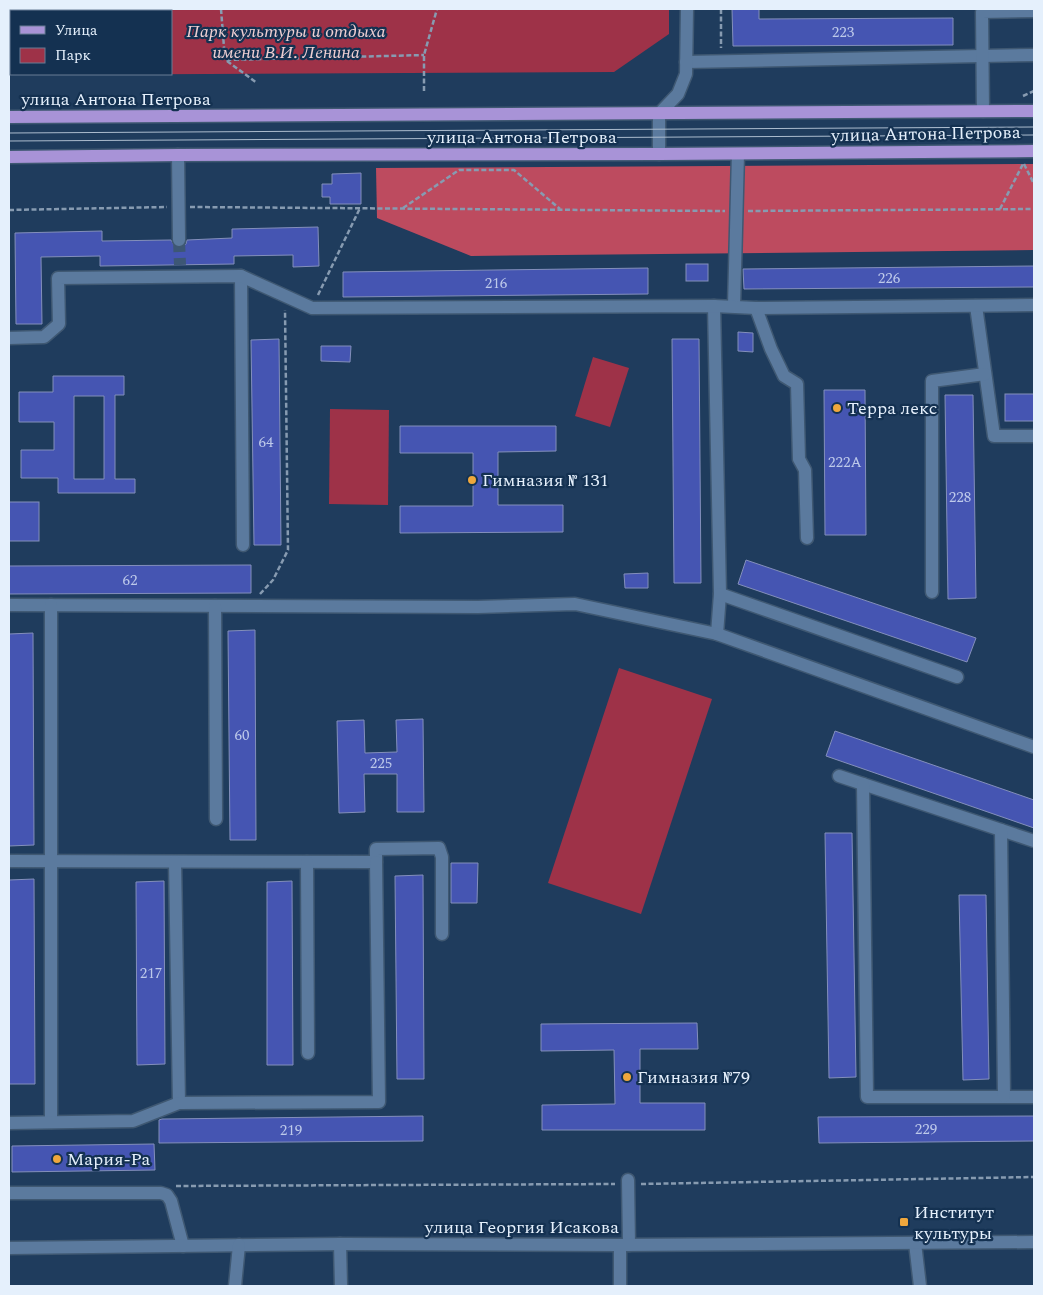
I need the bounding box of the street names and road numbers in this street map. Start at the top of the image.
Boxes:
street label: улица Антона Петрова [20,86,211,113]
street label: улица Антона Петрова [830,119,1021,149]
street label: улица Антона Петрова [426,124,617,151]
street label: улица Георгия Исакова [424,1214,619,1241]

